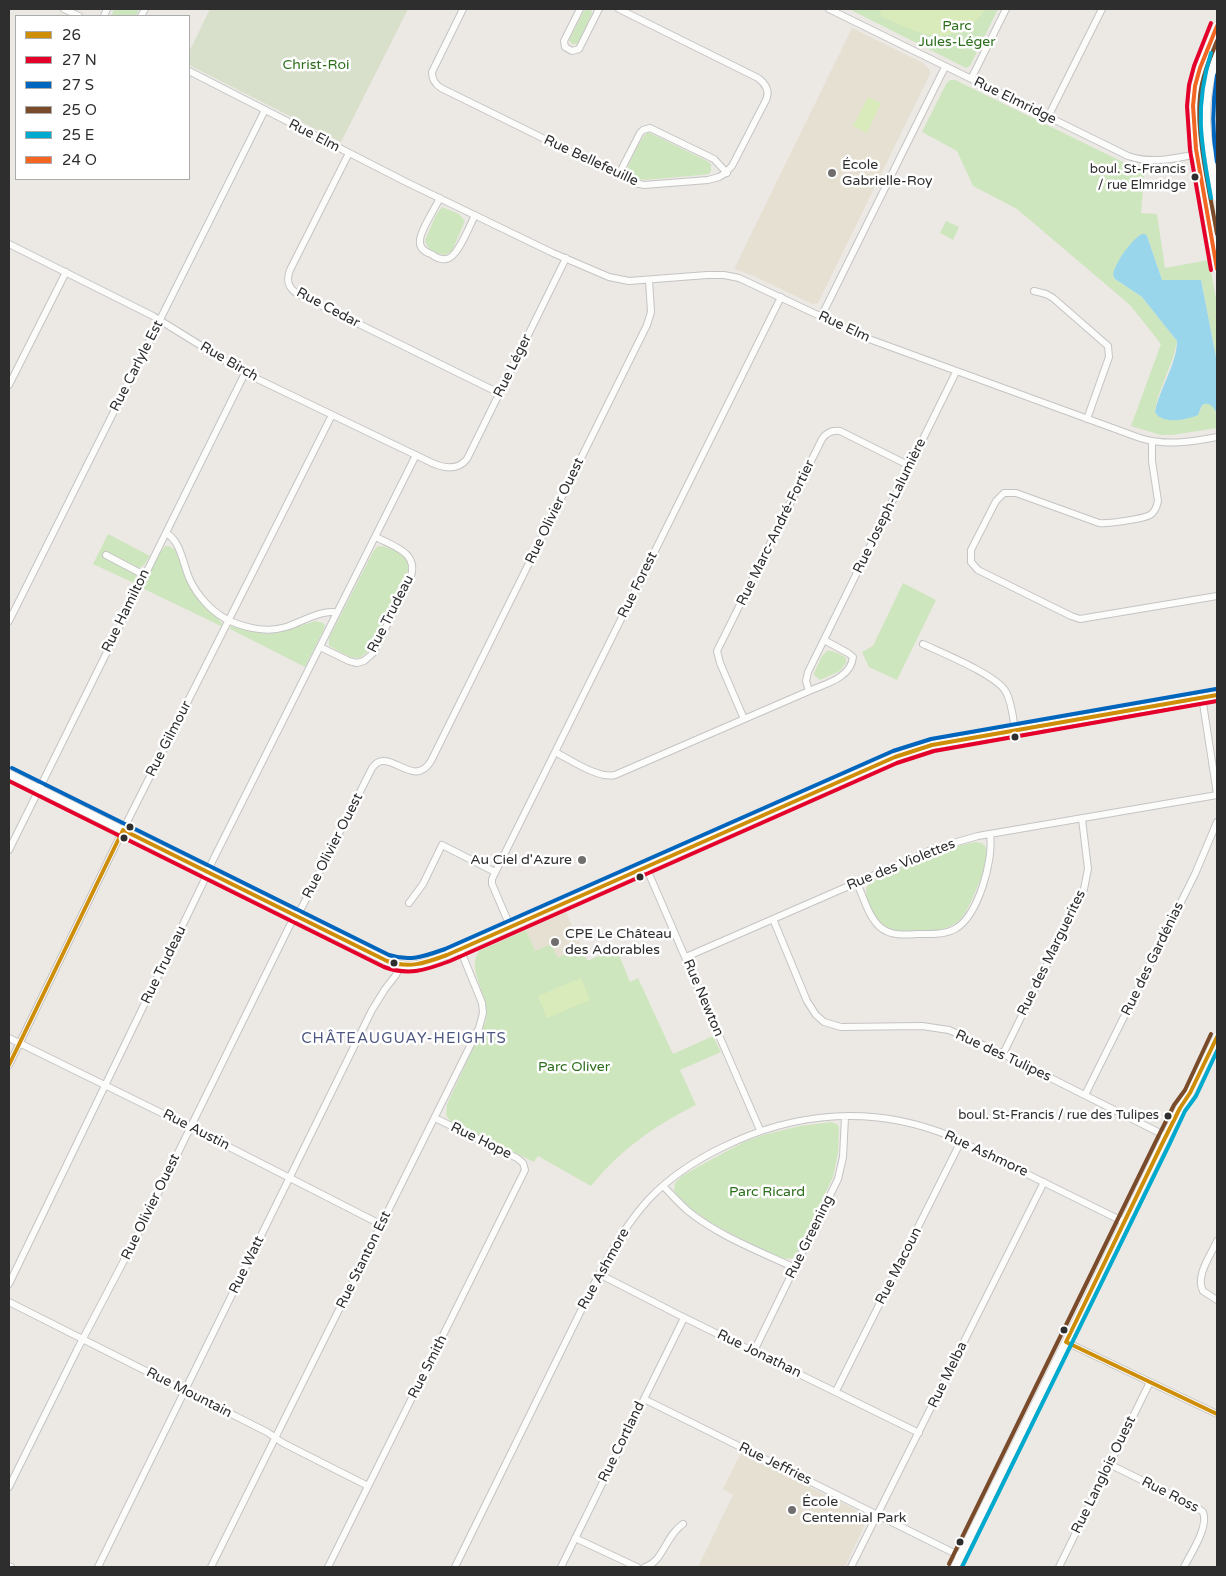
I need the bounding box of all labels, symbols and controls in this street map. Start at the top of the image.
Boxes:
legend [15,15,190,180]
park label: Parc Jules-Léger [919,18,995,50]
text: 26 [62,26,81,44]
text: 27 N [62,51,97,69]
park label: Christ-Roi [283,57,349,73]
street label: Rue Elmridge [971,74,1059,128]
text: 27 S [62,76,94,94]
text: 25 O [62,101,97,119]
street label: Rue Elm [286,116,342,156]
text: 25 E [62,126,94,144]
street label: Rue Bellefeuille [541,132,641,190]
text: 24 O [62,151,97,169]
place label: École Gabrielle-Roy [842,157,933,190]
place label: boul. St-Francis / rue Elmridge [1090,162,1186,193]
marker: École Gabrielle-Roy [826,167,838,179]
marker: boul. St-Francis / rue Elmridge [1190,172,1200,182]
street label: Rue Cedar [293,284,363,332]
street label: Rue Elm [815,308,873,346]
street label: Rue Carlyle Est [107,318,167,414]
street label: Rue Léger [491,332,535,400]
street label: Rue Birch [197,339,261,385]
street label: Rue Joseph-Lalumière [850,436,930,576]
street label: Rue Olivier Ouest [522,455,588,567]
street label: Rue Marc-André-Fortier [733,457,819,609]
street label: Rue Forest [615,549,661,621]
street label: Rue Hamilton [99,567,153,655]
street label: Rue Trudeau [364,572,418,656]
street label: Rue Gilmour [143,698,195,780]
unlabelled marker [1010,732,1020,742]
street label: Rue Olivier Ouest [299,791,367,901]
unlabelled marker [125,822,135,832]
unlabelled marker [119,833,129,843]
street label: Rue des Violettes [844,836,958,894]
place label: Au Ciel d'Azure [470,852,572,868]
marker: Au Ciel d'Azure [576,854,588,866]
unlabelled marker [635,872,645,882]
street label: Rue des Marguerites [1014,887,1090,1019]
street label: Rue des Gardénias [1118,900,1188,1018]
street label: Rue Trudeau [138,923,190,1007]
place label: CPE Le Château des Adorables [565,926,672,959]
marker: CPE Le Château des Adorables [549,936,561,948]
street label: Rue Newton [679,957,727,1039]
unlabelled marker [389,958,399,968]
street label: Rue des Tulipes [952,1026,1054,1086]
district label: CHÂTEAUGUAY-HEIGHTS [299,1030,509,1048]
park label: Parc Oliver [538,1059,610,1075]
street label: Rue Austin [160,1106,232,1154]
place label: boul. St-Francis / rue des Tulipes [958,1108,1159,1124]
marker: boul. St-Francis / rue des Tulipes [1163,1111,1173,1121]
street label: Rue Hope [448,1119,514,1163]
street label: Rue Ashmore [942,1127,1030,1181]
street label: Rue Olivier Ouest [118,1151,184,1263]
park label: Parc Ricard [729,1184,805,1200]
street label: Rue Greening [782,1192,838,1282]
street label: Rue Stanton Est [333,1208,395,1312]
street label: Rue Ashmore [575,1225,633,1313]
street label: Rue Macoun [872,1225,926,1307]
street label: Rue Watt [226,1233,268,1297]
unlabelled marker [1059,1325,1069,1335]
street label: Rue Jonathan [714,1326,804,1382]
street label: Rue Smith [405,1333,451,1401]
street label: Rue Melba [925,1339,971,1411]
street label: Rue Mountain [143,1364,235,1422]
street label: Rue Cortland [595,1399,649,1485]
street label: Rue Langlois Ouest [1068,1413,1140,1537]
street label: Rue Jeffries [736,1439,814,1489]
street label: Rue Ross [1139,1473,1201,1517]
place label: École Centennial Park [802,1494,906,1526]
marker: École Centennial Park [786,1504,798,1516]
unlabelled marker [955,1537,965,1547]

